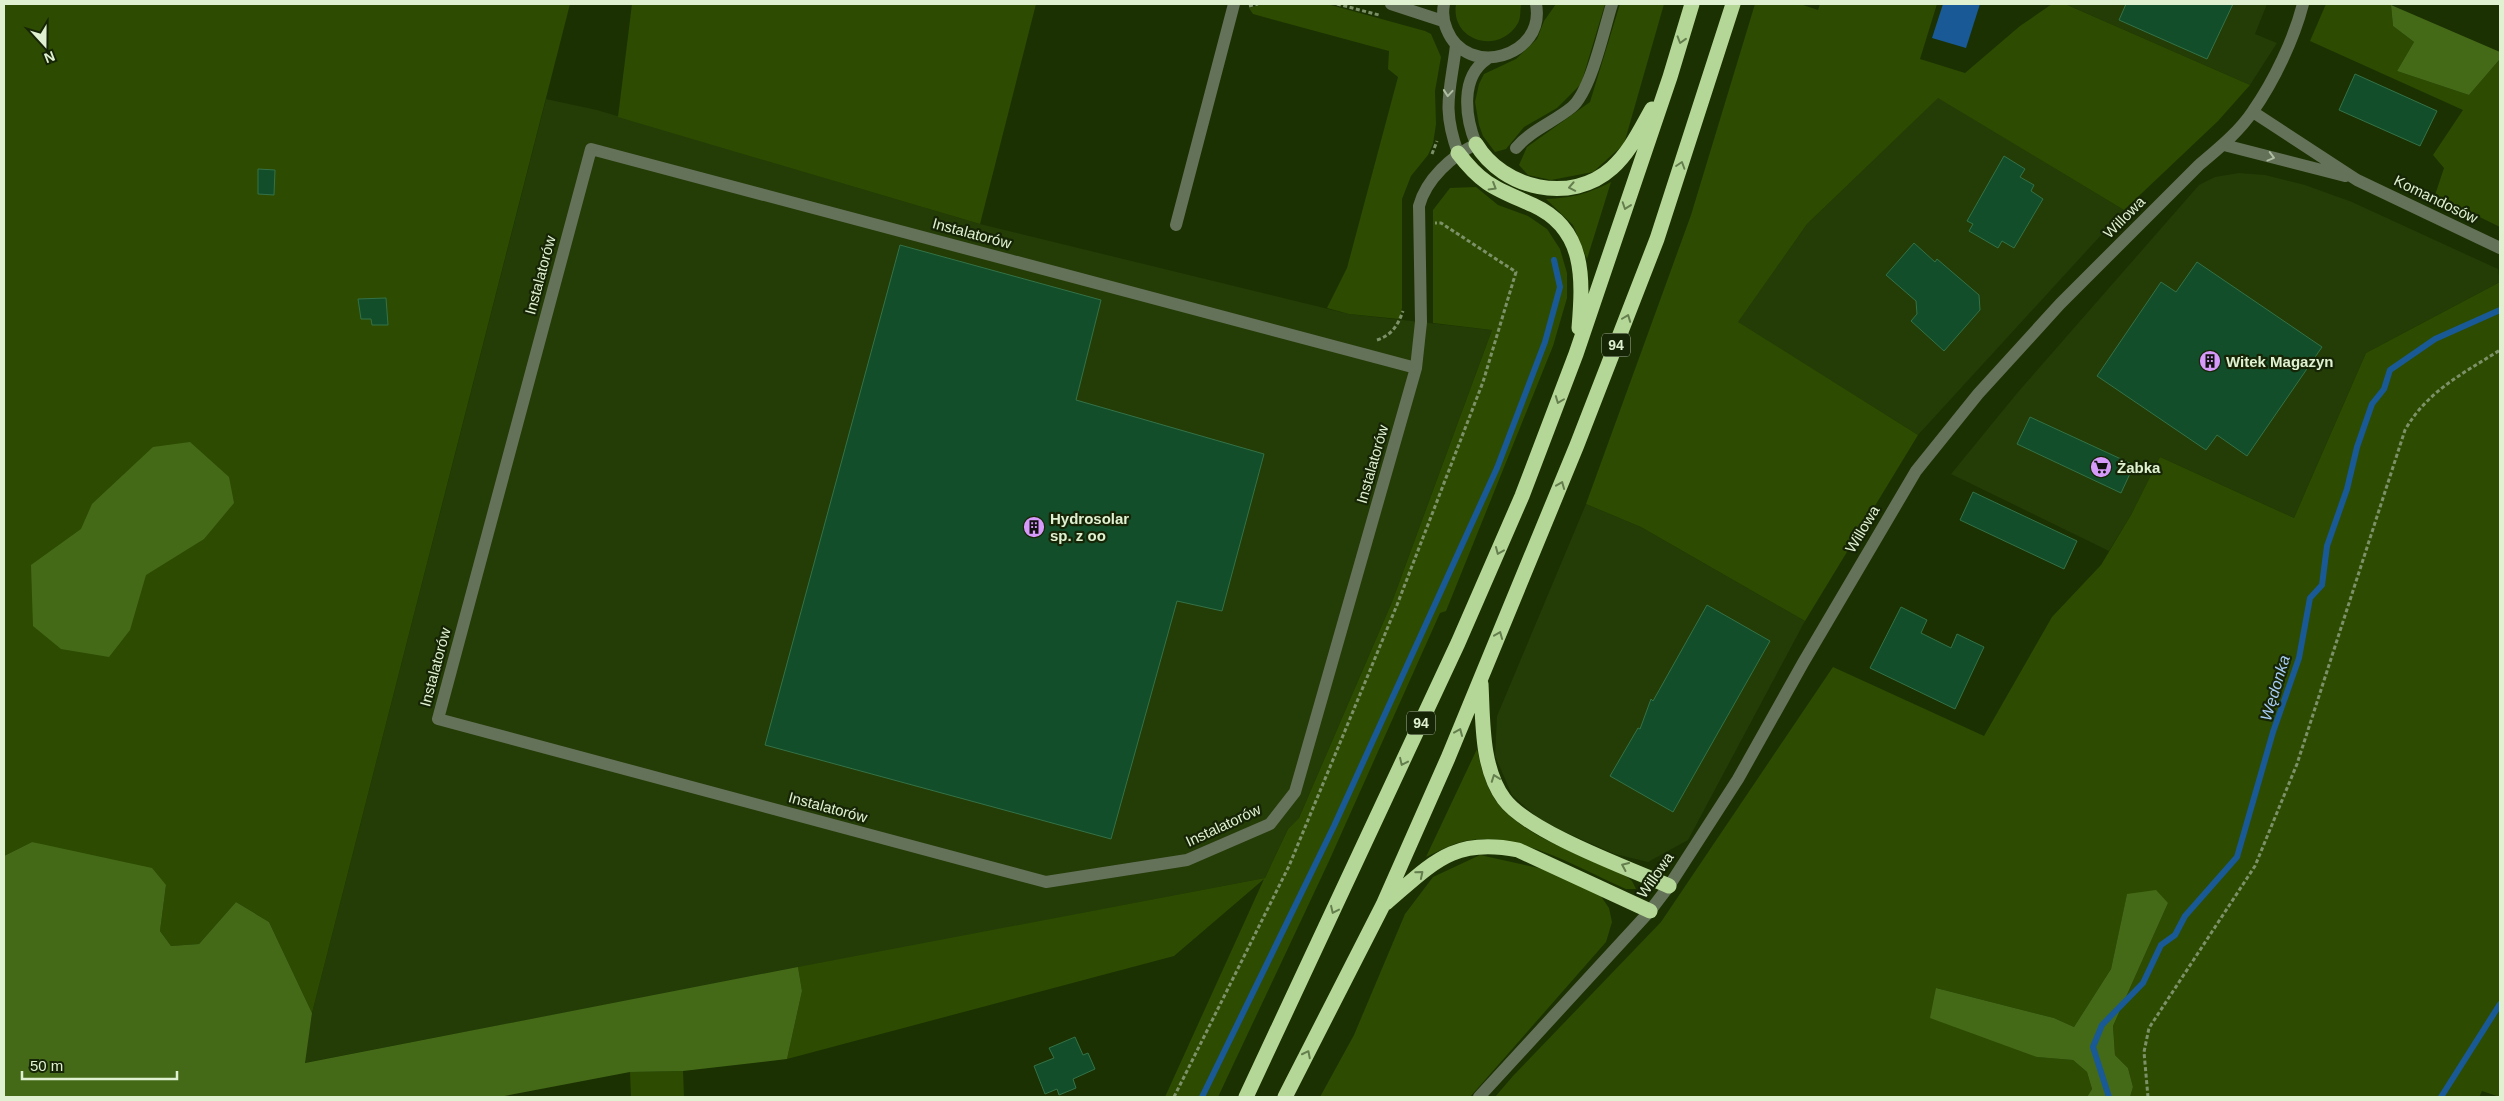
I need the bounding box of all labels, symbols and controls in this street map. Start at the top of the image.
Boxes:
north arrow [20,20,70,70]
one-way arrow [1677,36,1687,44]
text: N [42,48,57,66]
one-way arrow [1443,89,1454,97]
one-way arrow [2266,151,2275,162]
one-way arrow [1676,161,1686,169]
street label: Komandosów [2391,171,2481,227]
one-way arrow [1487,180,1496,190]
one-way arrow [1567,181,1576,192]
street label: Willowa [2100,192,2149,241]
one-way arrow [1622,201,1632,209]
street label: Instalatorów [931,214,1013,252]
street label: Instalatorów [521,234,559,316]
one-way arrow [1621,314,1631,322]
road number: 94 [1602,334,1630,356]
building icon: Witek Magazyn [2198,349,2222,373]
place label: Witek Magazyn [2226,353,2333,370]
one-way arrow [1555,395,1565,403]
street label: Instalatorów [1353,423,1391,505]
supermarket icon: Żabka [2089,455,2113,479]
place label: Żabka [2117,459,2161,476]
one-way arrow [1554,481,1565,490]
street label: Willowa [1841,502,1883,556]
place label: Hydrosolar sp. z oo [1050,510,1129,544]
building icon: Hydrosolar sp. z oo [1022,515,1046,539]
one-way arrow [1494,546,1504,554]
street label: Instalatorów [416,626,454,708]
one-way arrow [1493,631,1503,640]
water label: Wędonka [2257,653,2293,723]
road number: 94 [1407,711,1435,734]
one-way arrow [1452,728,1463,737]
one-way arrow [1399,757,1409,766]
one-way arrow [1490,774,1501,783]
street label: Instalatorów [787,788,869,826]
street label: Instalatorów [1183,800,1263,850]
street label: Willowa [1633,848,1677,901]
one-way arrow [1621,862,1630,873]
one-way arrow [1414,871,1423,879]
one-way arrow [1330,905,1341,914]
scale bar [22,1048,178,1080]
one-way arrow [1301,1050,1311,1059]
text: 50 m [30,1057,63,1074]

